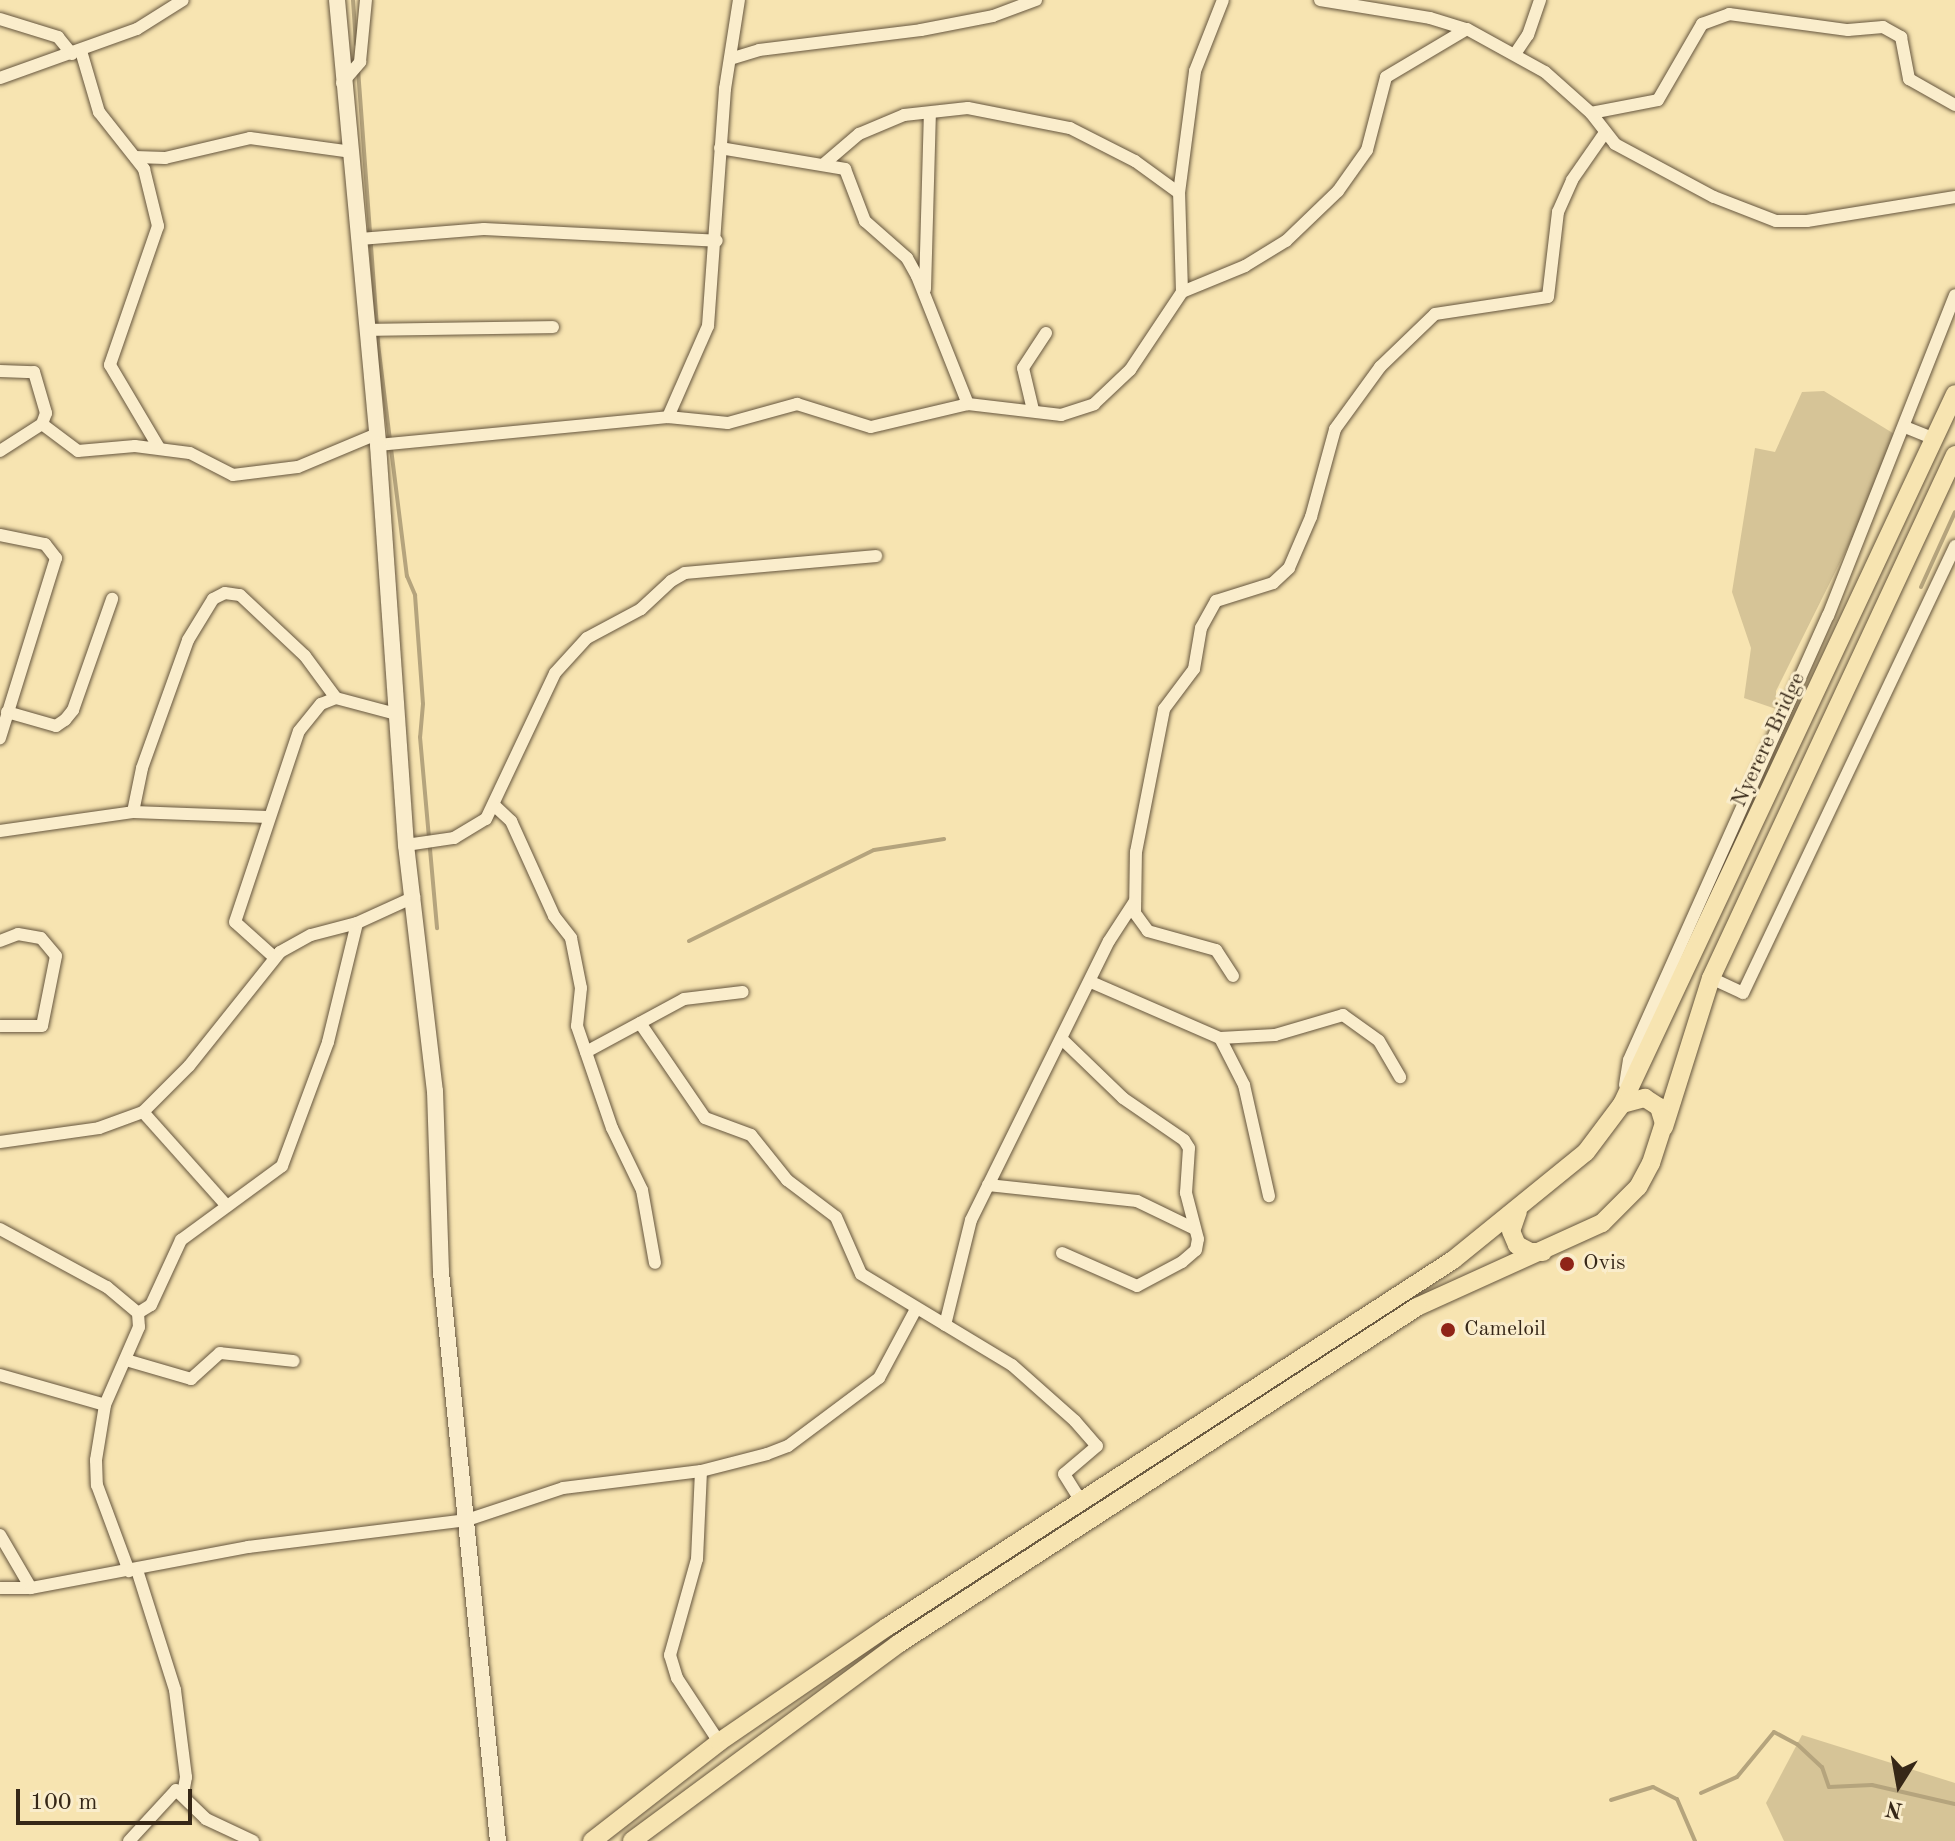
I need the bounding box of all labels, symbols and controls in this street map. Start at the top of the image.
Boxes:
street label: Nyerere Bridge [1726,668,1812,812]
place label: Ovis [1583,1251,1626,1277]
marker: Ovis [1558,1255,1576,1273]
place label: Cameloil [1464,1317,1546,1343]
marker: Cameloil [1439,1321,1457,1339]
north arrow [1859,1745,1939,1825]
scale bar [20,1773,196,1823]
text: 100 m [30,1791,98,1815]
text: N [1884,1796,1905,1821]

